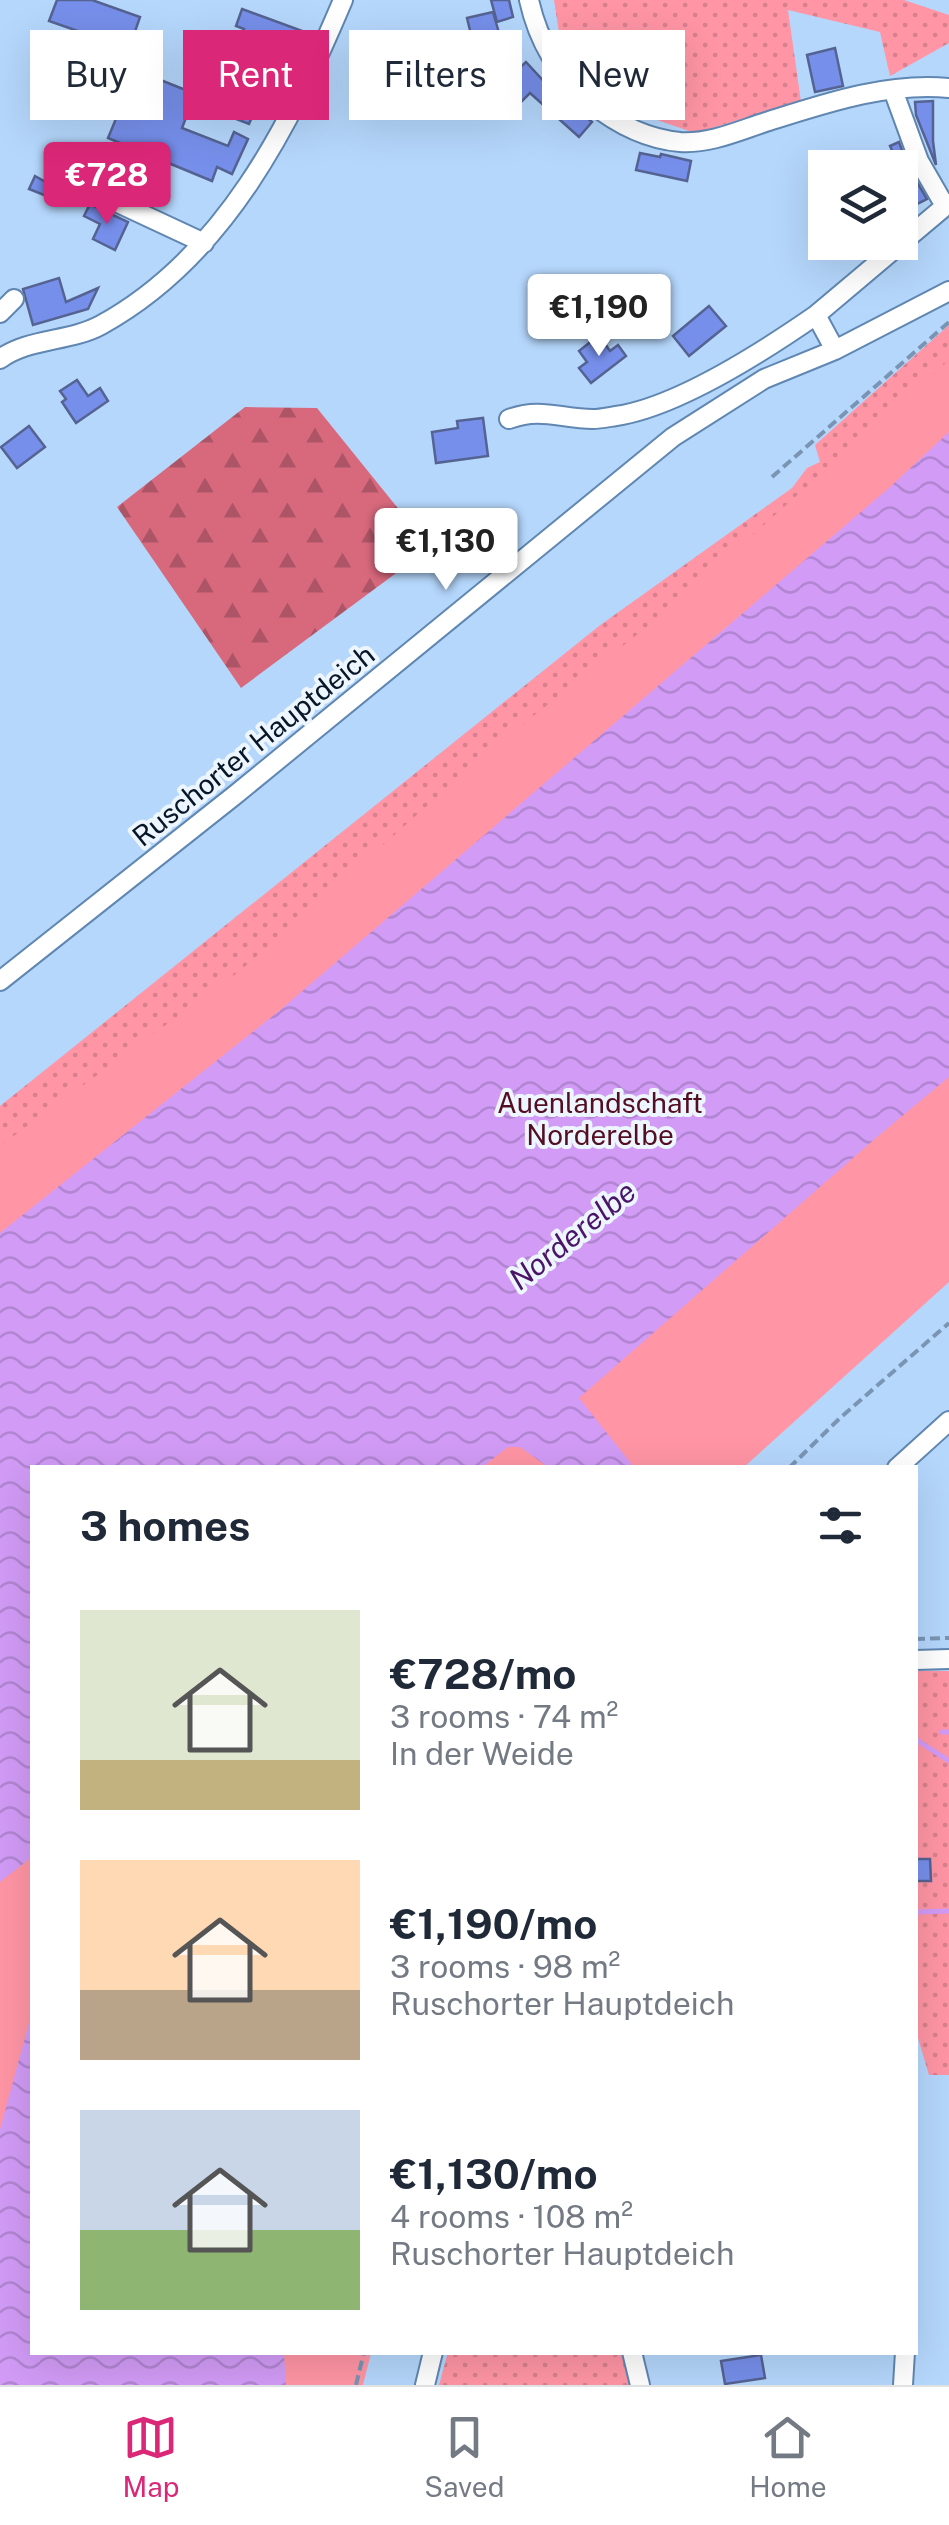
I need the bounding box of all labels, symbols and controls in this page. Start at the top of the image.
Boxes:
chip: Buy [30,30,163,120]
chip: Rent [183,30,329,120]
chip: Filters [349,30,522,120]
chip: New [542,30,685,120]
pin: €728 [48,142,166,227]
map controls [808,150,918,260]
button: layers [808,150,918,260]
text: €728 [66,156,148,193]
pin: €1,190 [518,274,680,359]
text: €1,190 [550,288,648,325]
pin: €1,130 [365,508,527,593]
text: €1,130 [397,522,495,559]
street label: Ruschorter Hauptdeich [126,637,380,853]
park label: Auenlandschaft Norderelbe [497,1086,703,1151]
water label: Norderelbe [501,1173,643,1297]
icon: filters [813,1498,868,1553]
text: 3 homes [80,1501,250,1550]
text: €728/mo [390,1649,576,1698]
icon: home [160,1650,280,1770]
text: 3 rooms · 74 m² [390,1698,618,1735]
text: In der Weide [390,1735,574,1772]
text: €1,190/mo [390,1899,597,1948]
icon: home [160,1900,280,2020]
text: 3 rooms · 98 m² [390,1948,620,1985]
text: Ruschorter Hauptdeich [390,1985,734,2022]
text: €1,130/mo [390,2149,598,2198]
icon: home [160,2150,280,2270]
text: 4 rooms · 108 m² [390,2198,633,2235]
text: Ruschorter Hauptdeich [390,2235,734,2272]
tab: Map [122,2410,179,2503]
tab: Saved [424,2410,504,2503]
tab: Home [749,2410,827,2503]

